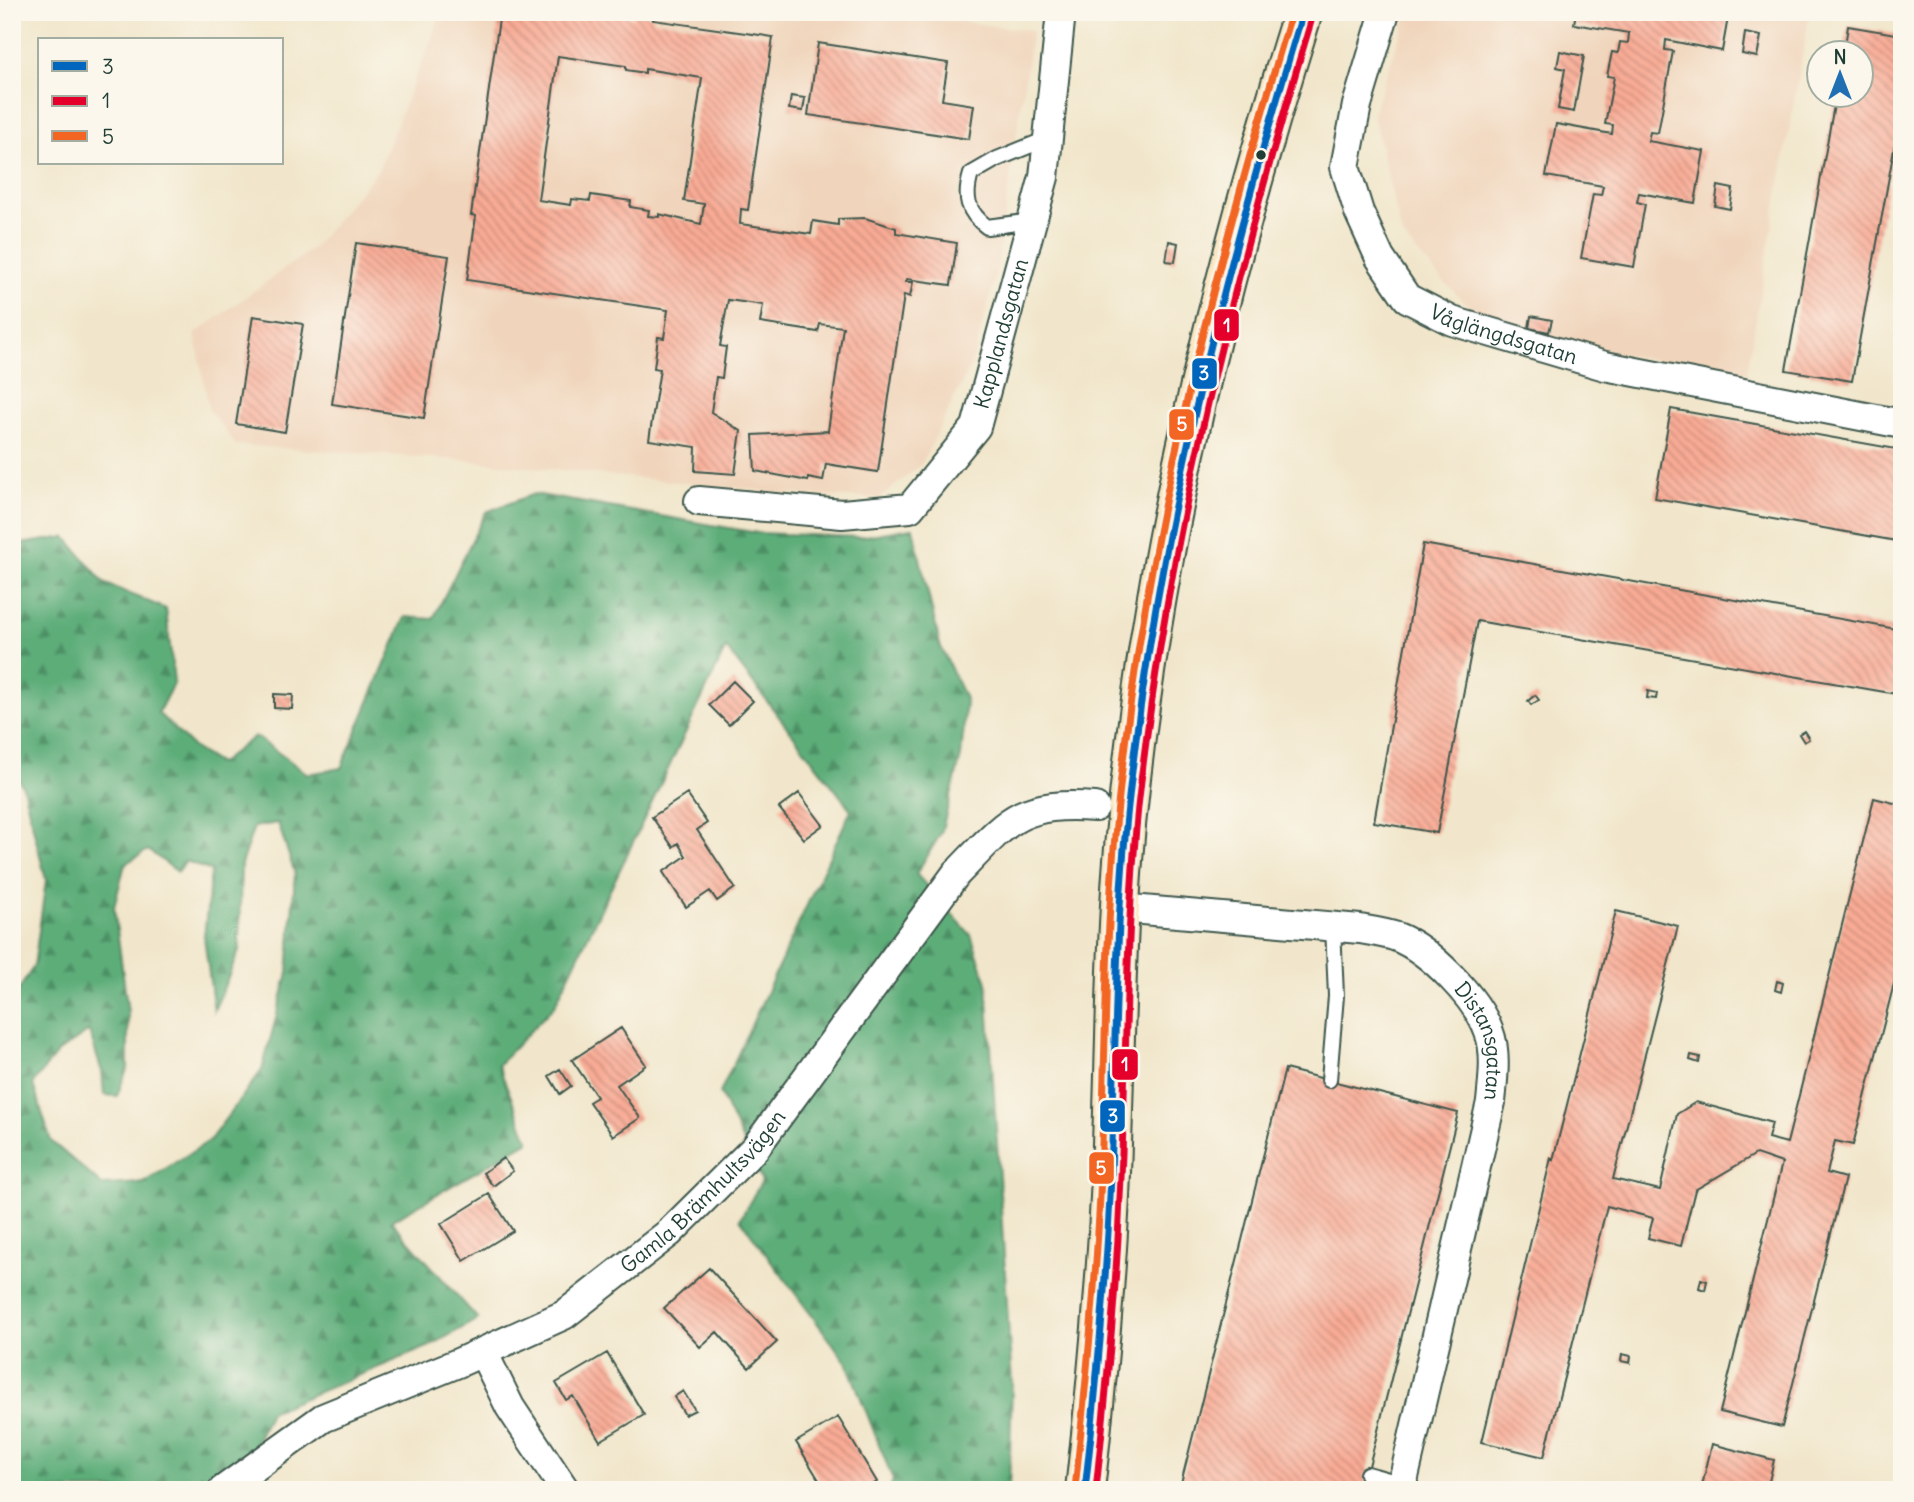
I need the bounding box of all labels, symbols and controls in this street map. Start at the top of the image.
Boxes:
legend [38,38,284,164]
north arrow [1806,38,1876,108]
text: N [1833,45,1847,69]
text: 3 [102,53,114,80]
text: 1 [102,87,110,114]
text: 5 [102,123,114,150]
unlabelled marker [1254,148,1268,162]
street label: Kapplandsgatan [968,255,1034,412]
street label: Våglängdsgatan [1425,298,1581,370]
line badge: 1 [1213,308,1240,342]
text: 1 [1223,313,1231,337]
line badge: 3 [1191,357,1218,390]
text: 3 [1199,361,1209,385]
line badge: 5 [1168,408,1195,441]
text: 5 [1177,412,1188,436]
street label: Distansgatan [1449,976,1508,1102]
line badge: 1 [1111,1048,1139,1081]
text: 1 [1121,1052,1129,1076]
line badge: 3 [1099,1099,1126,1133]
street label: Gamla Brämhultsvägen [615,1104,791,1279]
text: 3 [1108,1104,1118,1128]
line badge: 5 [1088,1151,1115,1185]
text: 5 [1096,1156,1107,1180]

